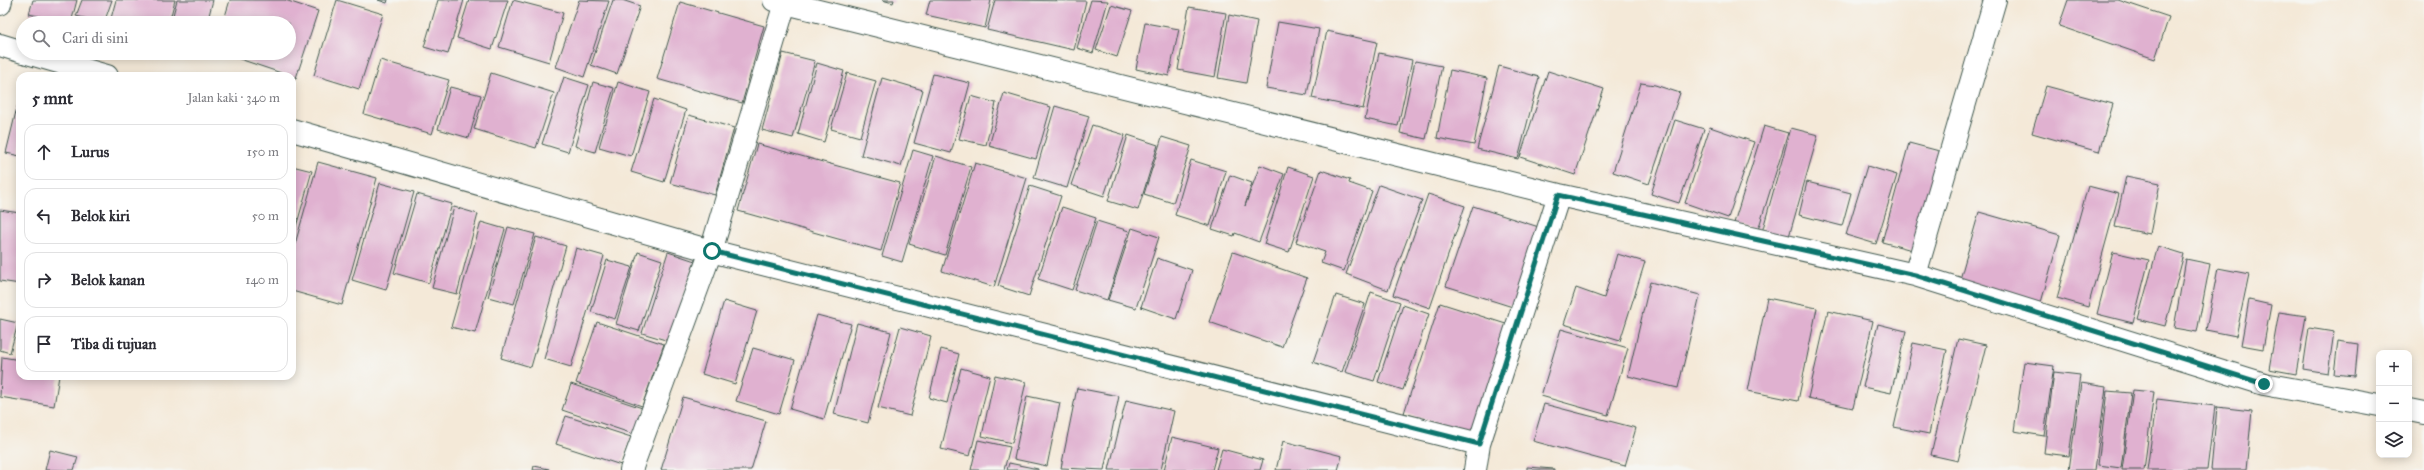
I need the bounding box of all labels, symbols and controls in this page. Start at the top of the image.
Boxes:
search box [16,16,296,60]
icon: search [30,27,52,49]
text: Cari di sini [62,29,128,47]
text: 5 mnt [32,88,73,109]
text: Jalan kaki · 340 m [187,90,280,106]
icon: ahead [33,141,55,163]
text: Lurus [71,143,109,161]
text: 150 m [247,144,279,160]
icon: left [33,205,55,227]
text: Belok kiri [71,207,130,225]
text: 50 m [252,208,279,224]
route start [703,242,721,260]
icon: right [33,269,55,291]
text: Belok kanan [71,271,145,289]
text: 140 m [245,272,279,288]
icon: arrive [33,333,55,355]
text: Tiba di tujuan [71,335,156,353]
map controls [2376,350,2412,458]
button: + [2376,350,2412,386]
route end [2255,375,2273,393]
button: − [2376,386,2412,422]
button: layers [2376,422,2412,458]

